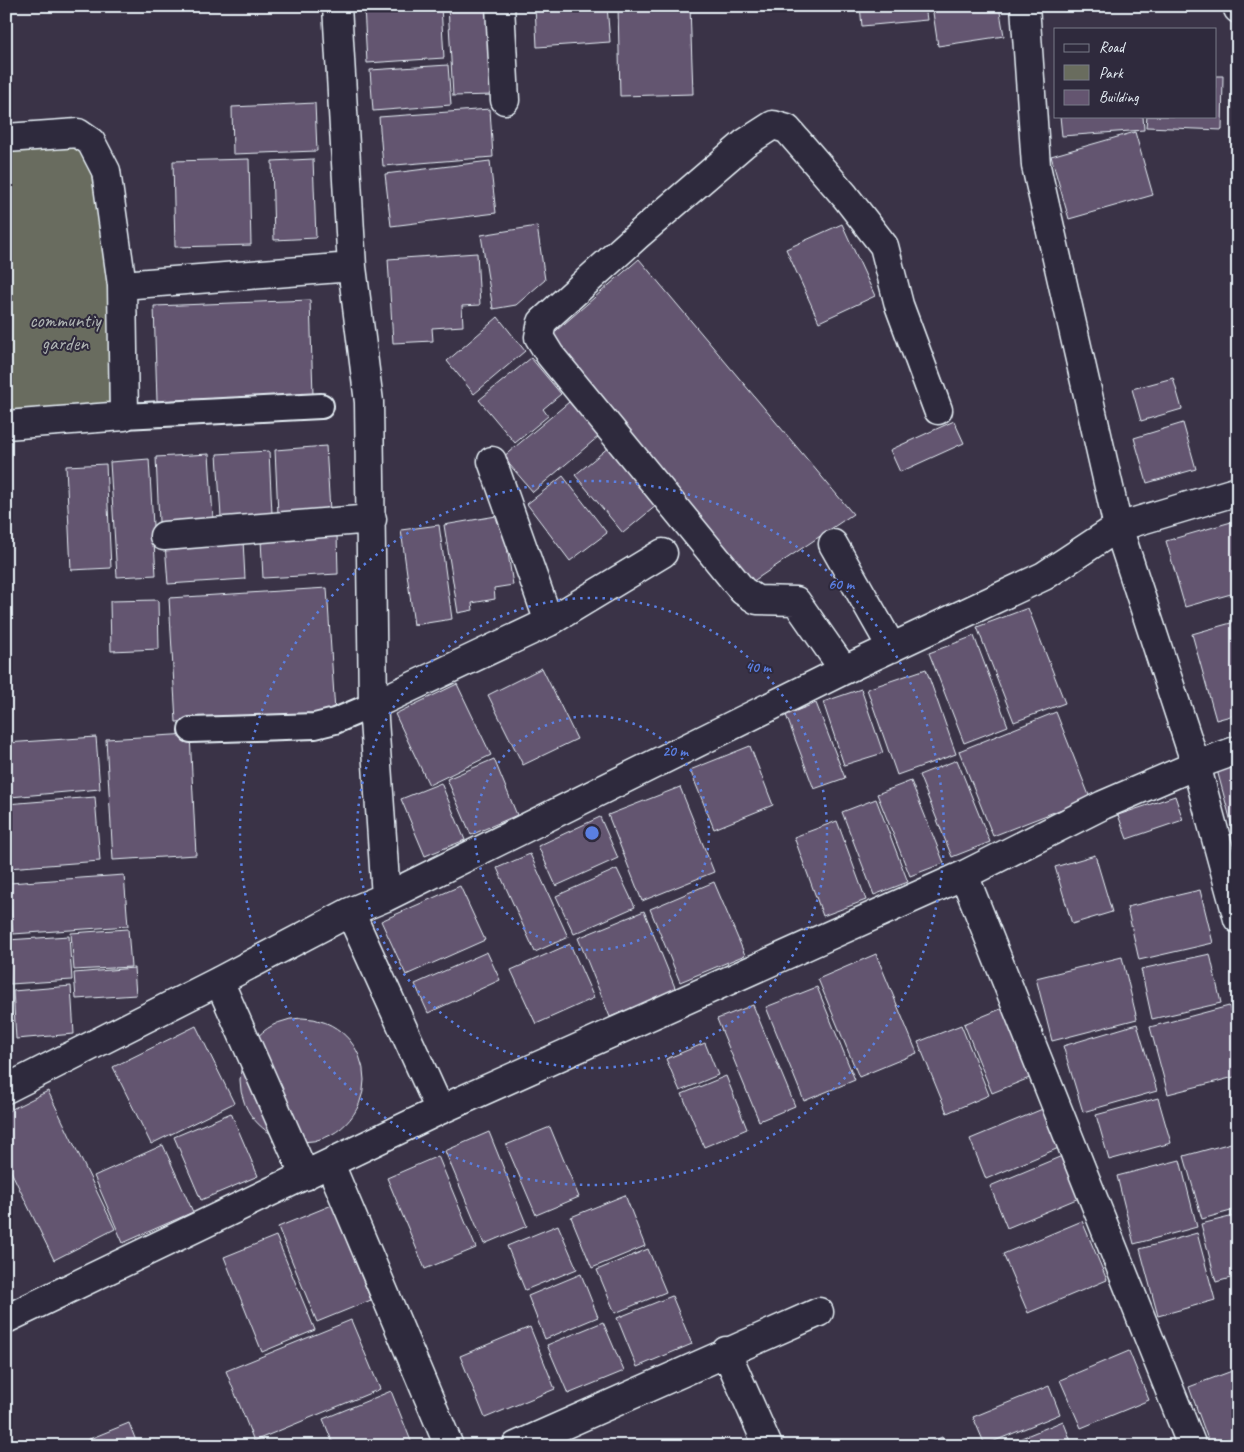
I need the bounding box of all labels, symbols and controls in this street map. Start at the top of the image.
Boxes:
legend [1054,28,1216,118]
text: Road [1099,38,1126,57]
text: Park [1099,64,1124,83]
text: Building [1099,88,1139,107]
park label: communtiy garden [29,308,103,356]
text: 60 m [828,575,855,594]
text: 40 m [745,658,772,677]
text: 20 m [662,742,689,761]
centre of rings [583,824,601,842]

